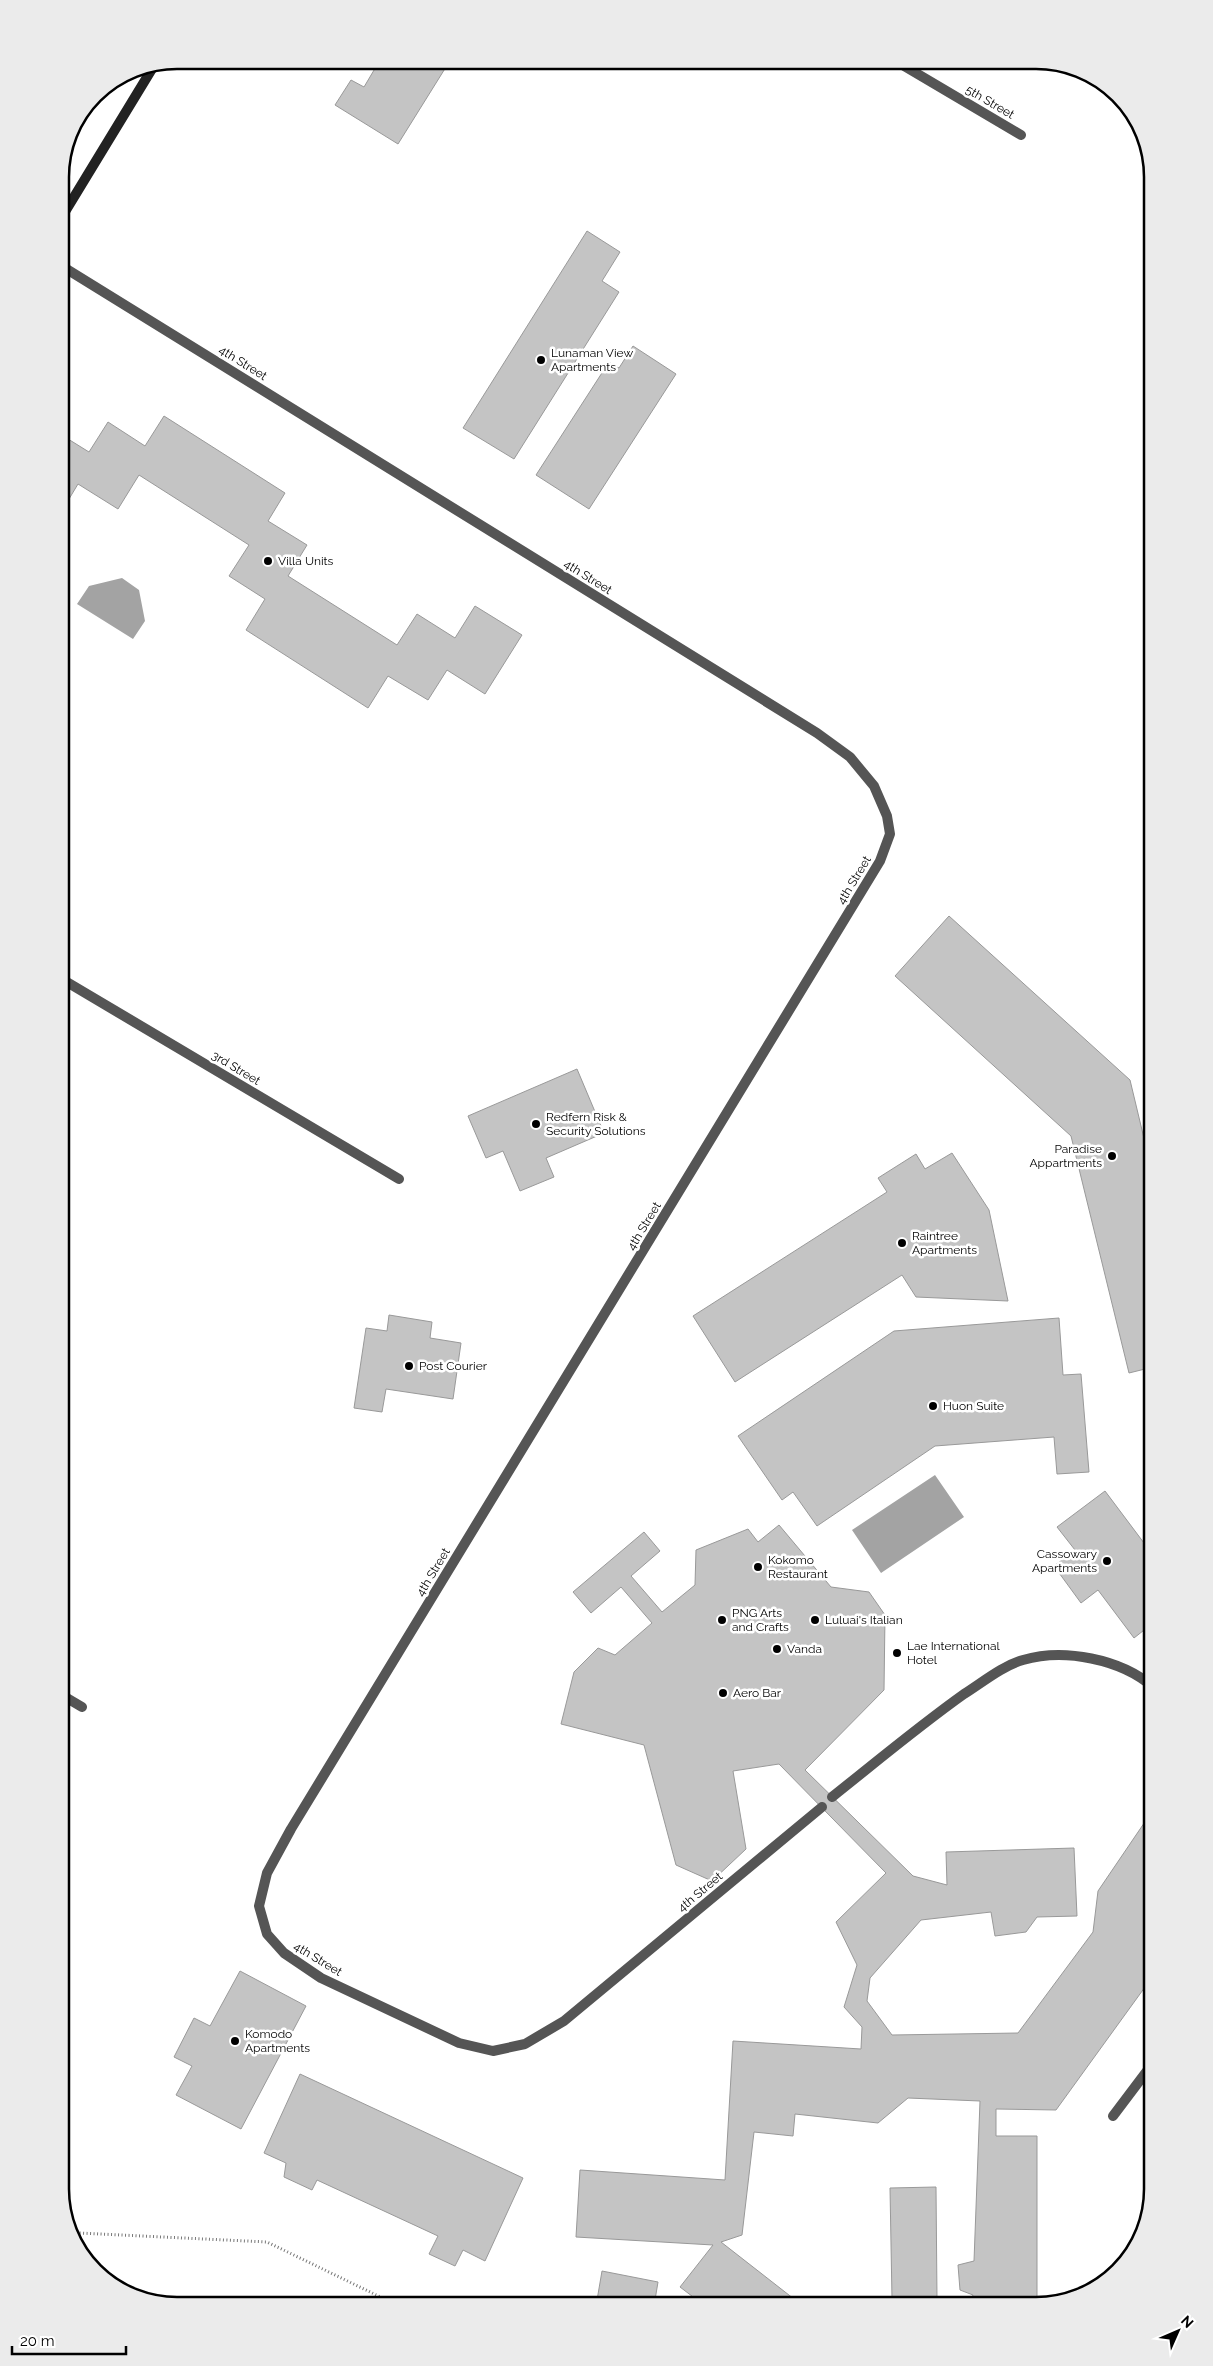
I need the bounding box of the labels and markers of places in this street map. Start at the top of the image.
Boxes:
place label: Lunaman View Apartments [551,346,633,374]
marker: Lunaman View Apartments [535,354,547,366]
place label: Villa Units [278,554,334,568]
marker: Villa Units [262,555,274,567]
place label: Redfern Risk & Security Solutions [546,1110,646,1138]
marker: Redfern Risk & Security Solutions [530,1118,542,1130]
place label: Paradise Appartments [1029,1142,1102,1170]
marker: Paradise Appartments [1106,1150,1118,1162]
place label: Raintree Apartments [912,1229,977,1257]
marker: Raintree Apartments [896,1237,908,1249]
place label: Post Courier [419,1359,488,1373]
marker: Post Courier [403,1360,415,1372]
place label: Huon Suite [943,1399,1004,1413]
marker: Huon Suite [927,1400,939,1412]
place label: Cassowary Apartments [1032,1547,1097,1575]
place label: Kokomo Restaurant [768,1553,828,1581]
marker: Cassowary Apartments [1101,1555,1113,1567]
marker: Kokomo Restaurant [752,1561,764,1573]
place label: PNG Arts and Crafts [732,1606,789,1634]
place label: Luluai's Italian [825,1613,903,1627]
marker: PNG Arts and Crafts [716,1614,728,1626]
marker: Luluai's Italian [809,1614,821,1626]
place label: Lae International Hotel [907,1639,1001,1667]
place label: Vanda [787,1642,822,1656]
marker: Vanda [771,1643,783,1655]
marker: Lae International Hotel [891,1647,903,1659]
place label: Aero Bar [733,1686,782,1700]
marker: Aero Bar [717,1687,729,1699]
place label: Komodo Apartments [245,2027,310,2055]
marker: Komodo Apartments [229,2035,241,2047]

